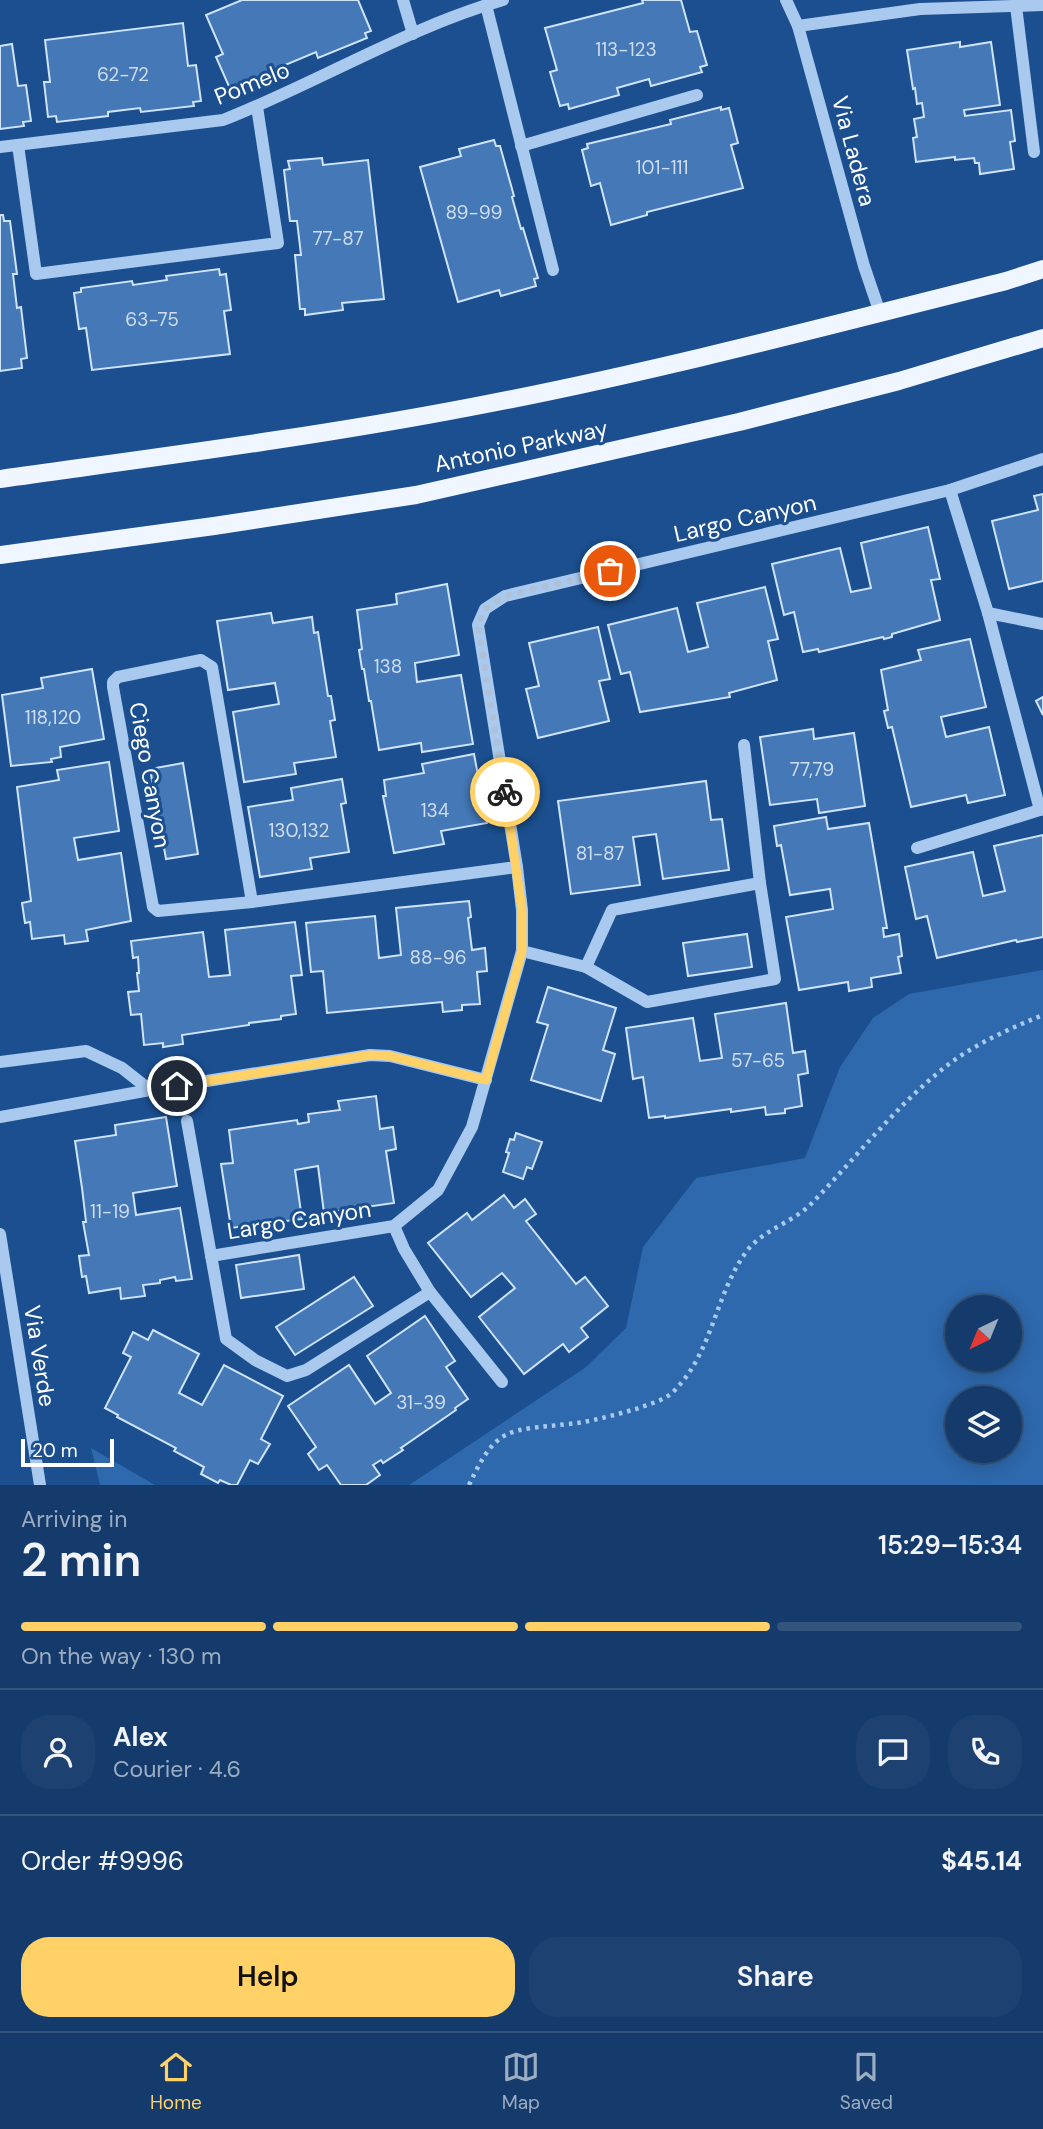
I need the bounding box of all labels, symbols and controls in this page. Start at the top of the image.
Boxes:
house number: 113-123 [595,37,657,62]
street label: Pomelo [210,54,294,112]
house number: 62-72 [97,62,149,87]
street label: Via Ladera [825,93,883,209]
house number: 101-111 [636,155,688,180]
house number: 89-99 [445,200,503,225]
house number: 77-87 [312,226,364,251]
house number: 63-75 [125,307,179,332]
street label: Antonio Parkway [431,413,611,479]
street label: Largo Canyon [671,487,819,549]
pin [580,541,640,601]
icon: bag [591,552,629,590]
house number: 138 [374,654,402,679]
street label: Ciego Canyon [122,700,178,850]
house number: 118,120 [25,705,81,730]
courier [470,757,540,827]
house number: 77,79 [790,757,834,782]
icon: bike [486,773,524,811]
house number: 134 [421,798,449,823]
house number: 130,132 [268,818,330,843]
house number: 81-87 [576,841,624,866]
house number: 88-96 [409,945,467,970]
house number: 57-65 [731,1048,785,1073]
pin [147,1056,207,1116]
icon: home [158,1067,196,1105]
street label: Largo Canyon [225,1194,373,1246]
house number: 11-19 [90,1199,130,1224]
north arrow [945,1295,1022,1372]
map controls [945,1295,1022,1463]
street label: Via Verde [17,1303,63,1409]
button: layers [945,1386,1022,1463]
house number: 31-39 [396,1390,446,1415]
scale bar [21,1436,114,1468]
text: 20 m [32,1438,78,1463]
text: Arriving in [21,1504,127,1534]
text: 15:29–15:34 [878,1528,1022,1562]
text: 2 min [21,1530,141,1590]
text: On the way · 130 m [21,1641,222,1671]
button: person [21,1715,95,1789]
button: chat [856,1715,930,1789]
button: phone [948,1715,1022,1789]
text: Alex [113,1720,168,1754]
text: Courier · 4.6 [113,1754,241,1784]
text: Order #9996 [21,1844,184,1878]
text: $45.14 [941,1844,1022,1878]
button: Help [21,1937,515,2017]
button: Share [529,1937,1022,2017]
tab: Home [150,2048,202,2115]
tab: Map [502,2048,540,2115]
tab: Saved [840,2048,893,2115]

